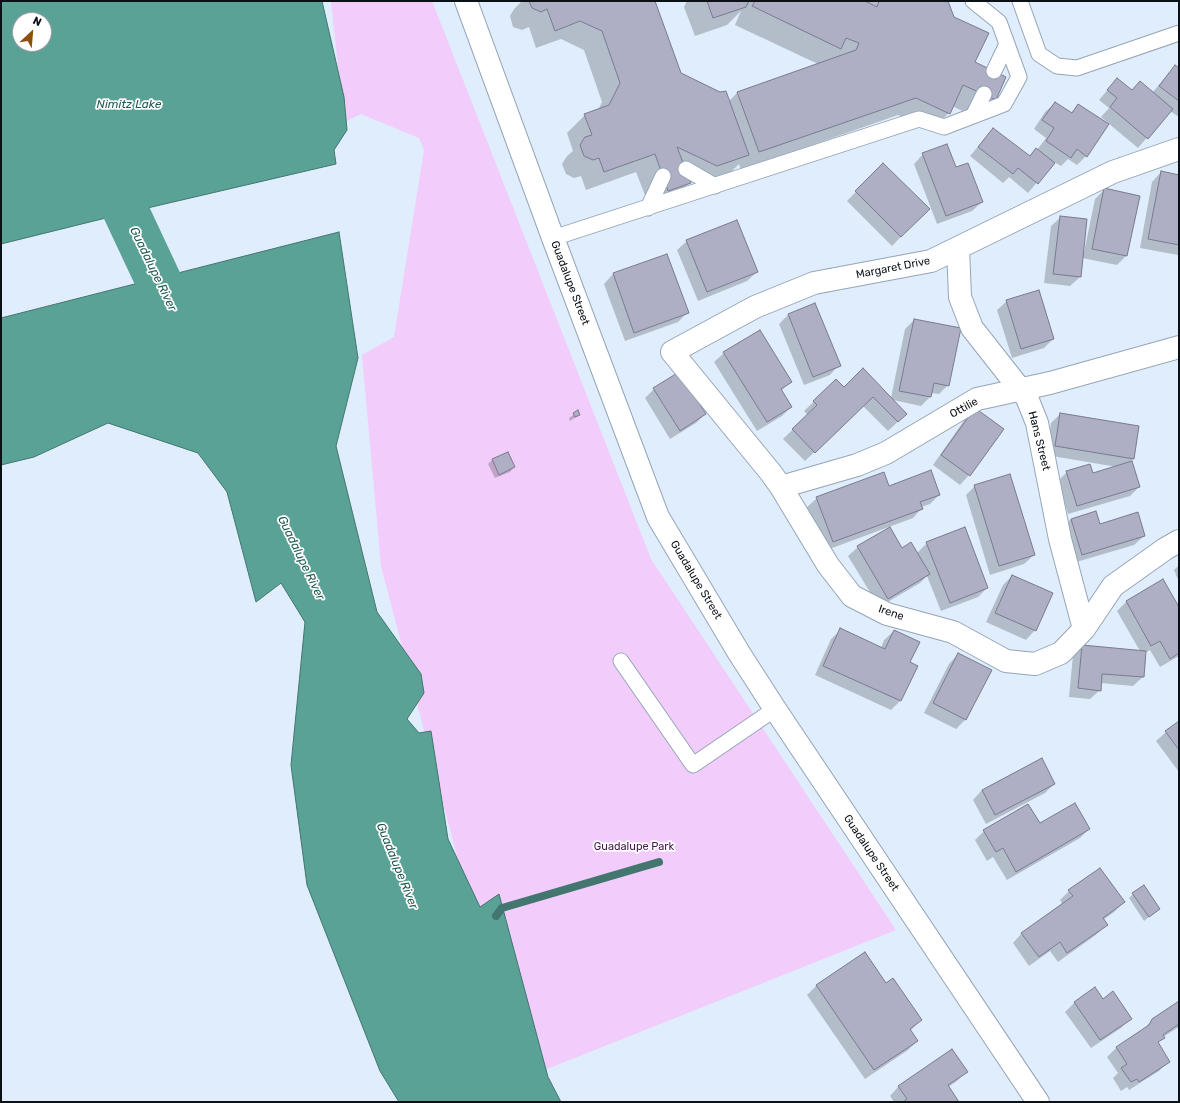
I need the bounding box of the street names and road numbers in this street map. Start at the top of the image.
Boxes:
street label: Guadalupe Street [548,239,592,327]
street label: Margaret Drive [855,254,931,282]
street label: Ottilie [948,395,980,421]
street label: Hans Street [1025,410,1053,472]
street label: Guadalupe Street [667,538,725,622]
street label: Irene [877,603,905,623]
street label: Guadalupe Street [841,812,901,894]

